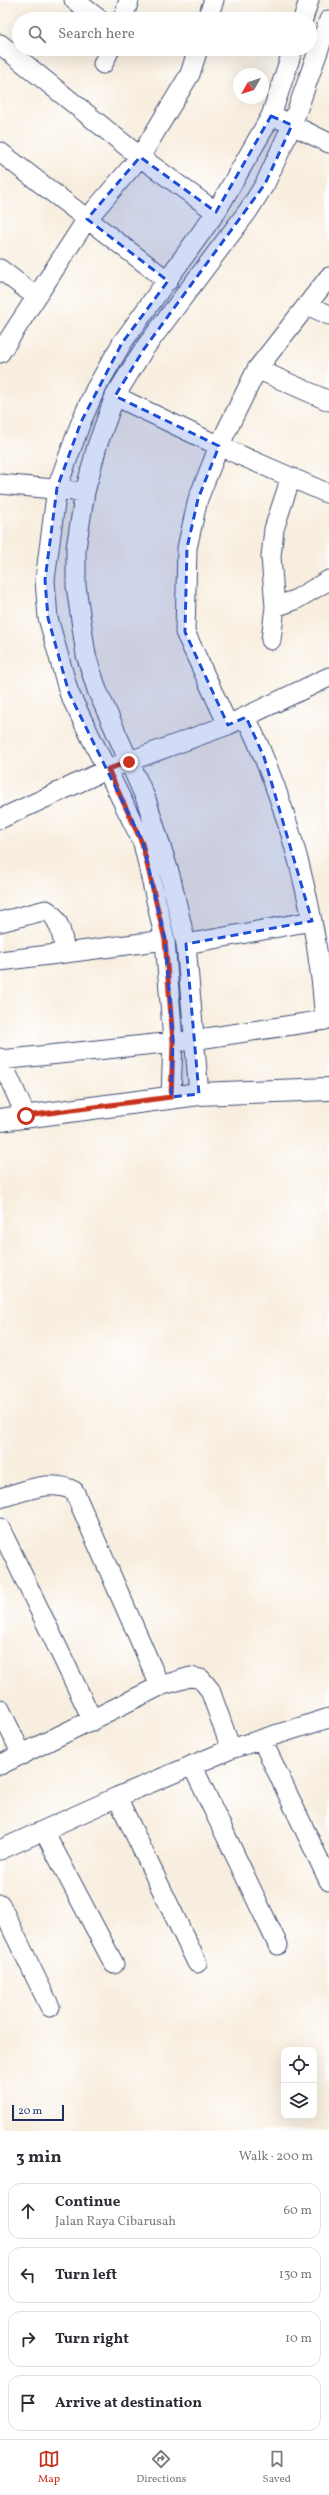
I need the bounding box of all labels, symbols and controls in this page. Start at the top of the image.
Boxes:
search box [12,12,317,56]
icon: search [26,23,48,45]
text: Search here [58,24,135,45]
north arrow [233,68,269,104]
route end [120,753,138,771]
route start [17,1107,35,1125]
map controls [281,2047,317,2119]
button: locate [281,2047,317,2083]
button: layers [281,2083,317,2119]
scale bar [12,2103,64,2122]
text: 20 m [18,2104,42,2119]
text: 3 min [16,2146,62,2169]
text: Walk · 200 m [239,2148,313,2166]
text: Continue [55,2192,120,2213]
icon: ahead [17,2200,39,2222]
text: 60 m [284,2202,312,2220]
text: Jalan Raya Cibarusah [55,2213,176,2231]
icon: left [17,2264,39,2286]
text: Turn left [55,2265,117,2286]
text: 130 m [279,2266,312,2284]
icon: right [17,2328,39,2350]
text: Turn right [55,2329,129,2350]
text: 10 m [285,2330,312,2348]
icon: arrive [17,2392,39,2414]
text: Arrive at destination [55,2393,202,2414]
tab: Map [38,2448,60,2487]
tab: Directions [136,2448,187,2487]
tab: Saved [263,2448,291,2487]

